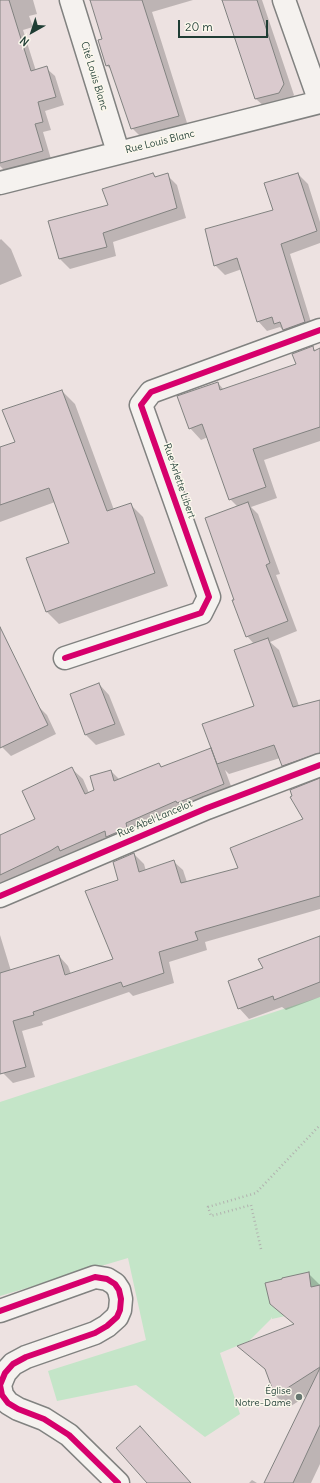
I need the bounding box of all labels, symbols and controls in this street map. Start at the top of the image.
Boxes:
north arrow [12,12,52,52]
scale bar [180,12,270,38]
text: 20 m [185,19,213,34]
text: N [17,33,32,49]
street label: Cité Louis Blanc [78,40,110,112]
street label: Rue Louis Blanc [124,128,196,156]
street label: Rue Arlette Libert [161,442,197,520]
street label: Rue Abel Lancelot [116,798,194,840]
place label: Église Notre-Dame [235,1385,291,1408]
marker: Église Notre-Dame [294,1392,304,1402]

